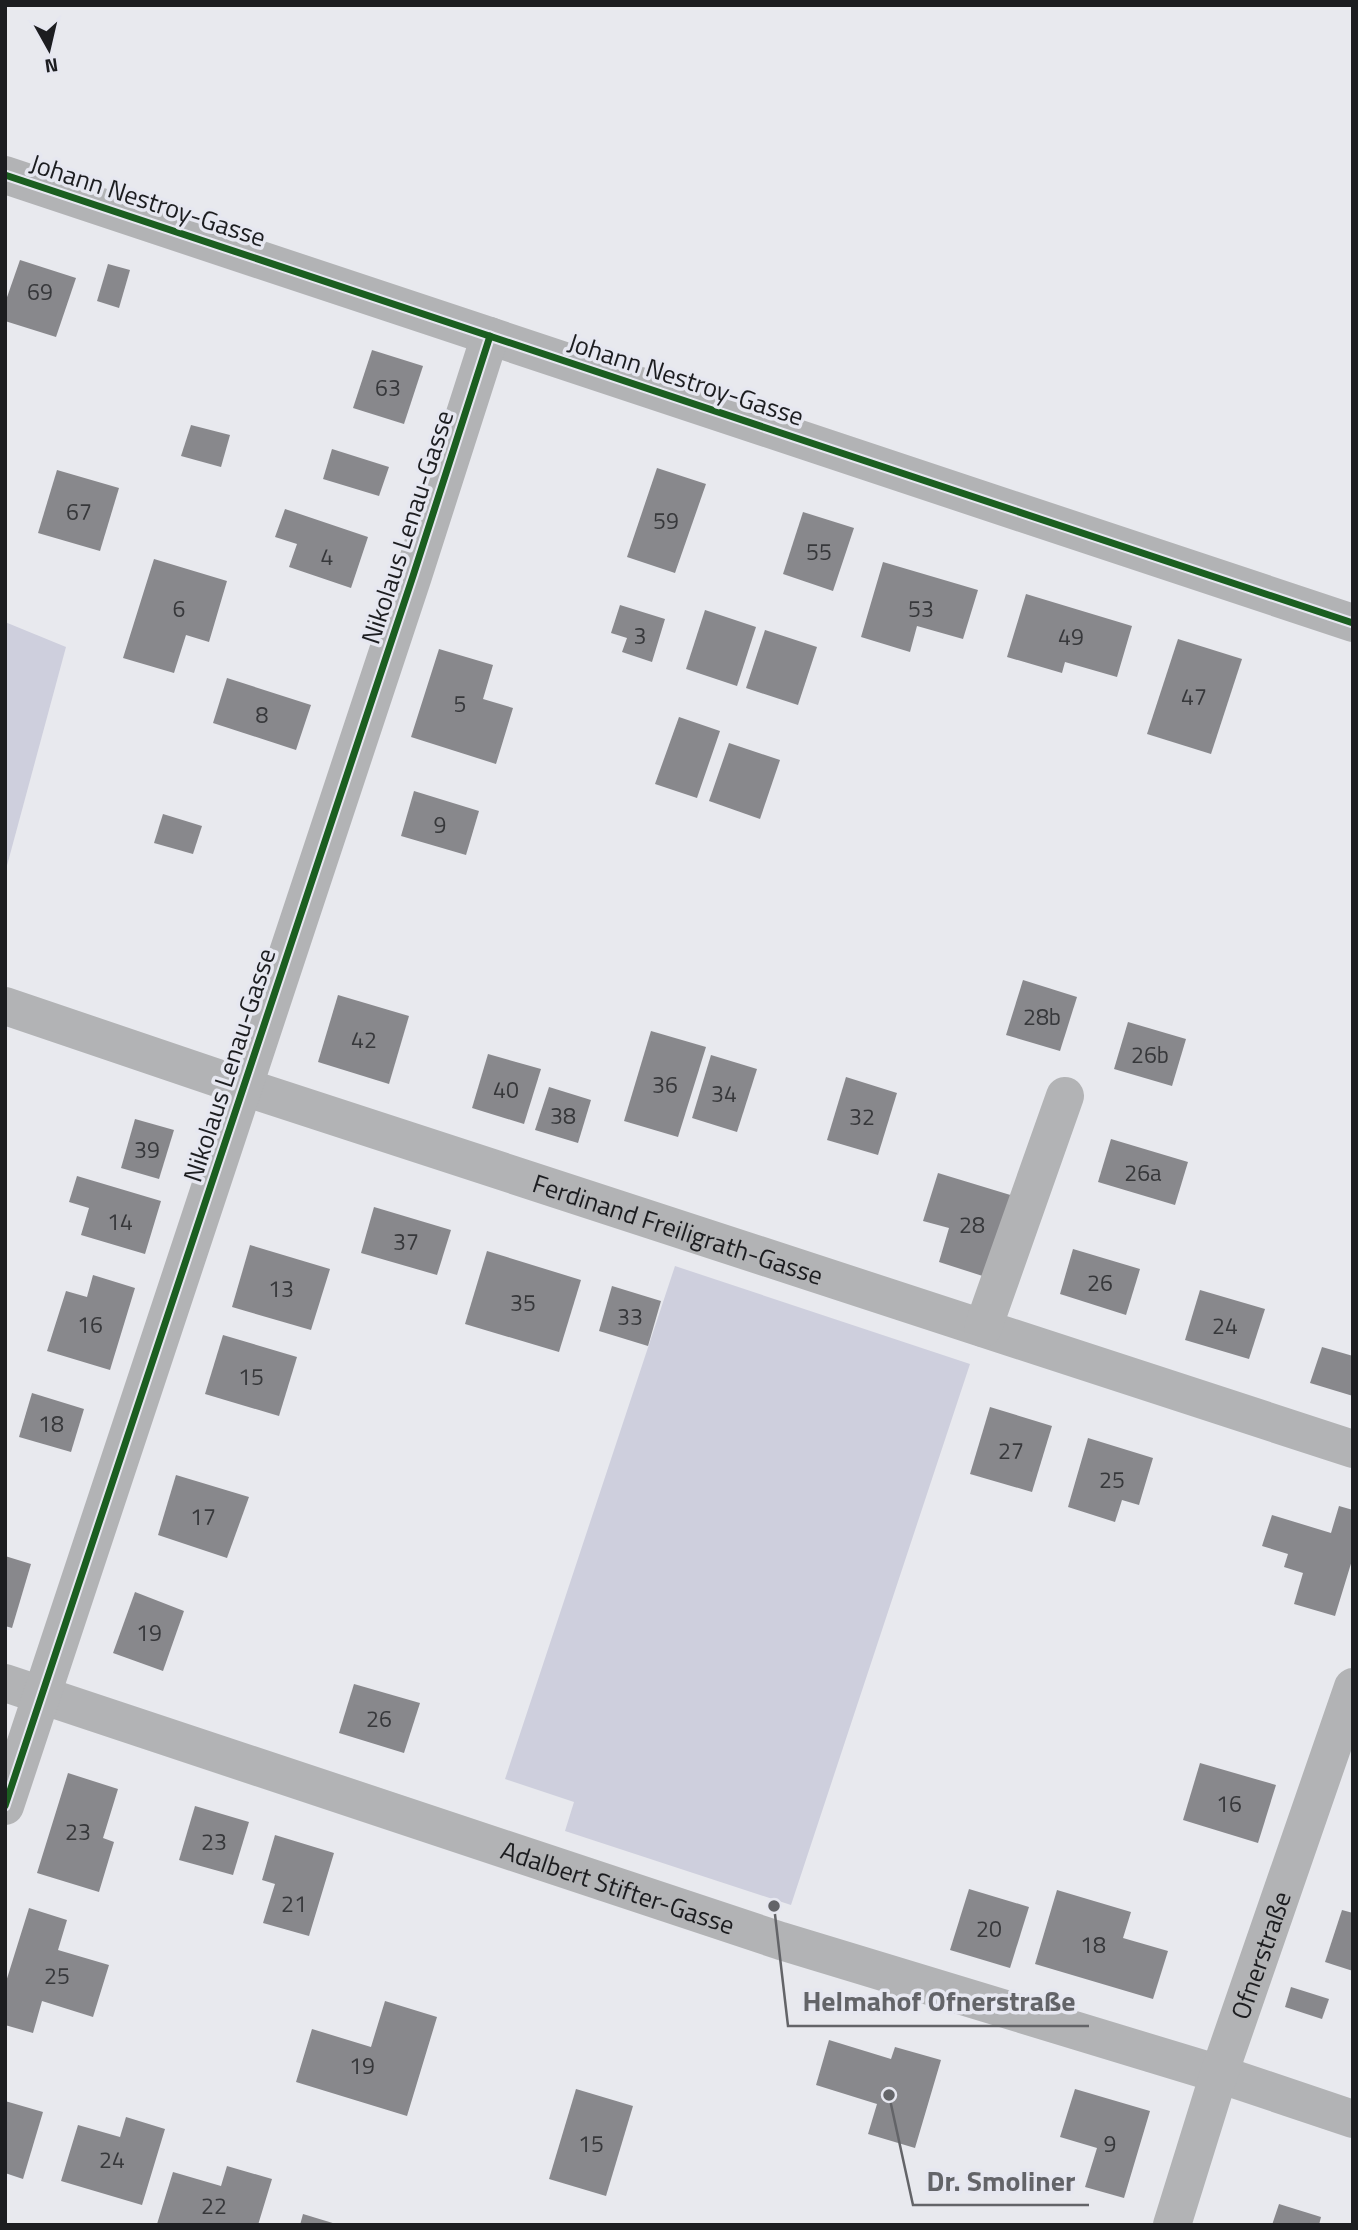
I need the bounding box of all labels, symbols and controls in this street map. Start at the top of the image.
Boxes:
north arrow [14,14,84,84]
text: N [43,51,60,82]
street label: Johann Nestroy-Gasse [25,143,271,257]
house number: 69 [27,274,53,309]
street label: Johann Nestroy-Gasse [563,322,809,436]
house number: 63 [375,370,401,405]
street label: Nikolaus Lenau-Gasse [351,405,463,649]
house number: 67 [66,494,92,529]
house number: 59 [653,503,679,538]
house number: 55 [806,534,832,569]
house number: 4 [321,539,333,574]
house number: 6 [173,591,185,626]
house number: 53 [908,591,934,626]
house number: 3 [634,618,646,653]
house number: 49 [1058,619,1084,654]
house number: 47 [1181,679,1207,714]
house number: 5 [454,686,466,721]
house number: 8 [256,697,269,732]
house number: 9 [434,807,446,842]
street label: Nikolaus Lenau-Gasse [173,943,285,1187]
house number: 28b [1023,999,1061,1034]
house number: 42 [351,1022,377,1057]
house number: 26b [1131,1037,1169,1072]
house number: 36 [652,1067,678,1102]
house number: 40 [493,1072,519,1107]
house number: 34 [711,1076,737,1111]
house number: 38 [550,1098,576,1133]
house number: 32 [849,1099,875,1134]
house number: 39 [134,1132,160,1167]
house number: 26a [1124,1155,1162,1190]
street label: Ferdinand Freiligrath-Gasse [528,1163,829,1294]
house number: 14 [107,1204,133,1239]
house number: 28 [959,1207,985,1242]
house number: 37 [393,1224,419,1259]
house number: 26 [1087,1265,1113,1300]
house number: 13 [268,1271,294,1306]
house number: 35 [510,1285,536,1320]
house number: 33 [617,1299,643,1334]
house number: 16 [77,1307,103,1342]
house number: 24 [1212,1308,1238,1343]
house number: 15 [238,1359,264,1394]
house number: 18 [38,1406,64,1441]
house number: 27 [998,1433,1024,1468]
house number: 25 [1099,1462,1125,1497]
house number: 17 [190,1499,216,1534]
house number: 19 [136,1615,162,1650]
house number: 26 [366,1701,392,1736]
house number: 16 [1216,1786,1242,1821]
house number: 23 [65,1814,91,1849]
house number: 23 [201,1824,227,1859]
street label: Adalbert Stifter-Gasse [496,1830,740,1944]
house number: 21 [281,1886,307,1921]
street label: Ofnerstraße [1220,1886,1300,2024]
house number: 20 [976,1911,1002,1946]
house number: 18 [1080,1927,1106,1962]
house number: 25 [44,1958,70,1993]
callout: Helmahof Ofnerstraße [788,1977,1089,2026]
text: Helmahof Ofnerstraße [803,1979,1075,2022]
house number: 19 [349,2048,375,2083]
house number: 15 [578,2126,604,2161]
house number: 9 [1104,2126,1116,2161]
house number: 24 [99,2142,125,2177]
callout: Dr. Smoliner [913,2156,1089,2205]
text: Dr. Smoliner [927,2159,1075,2202]
house number: 22 [201,2188,227,2223]

